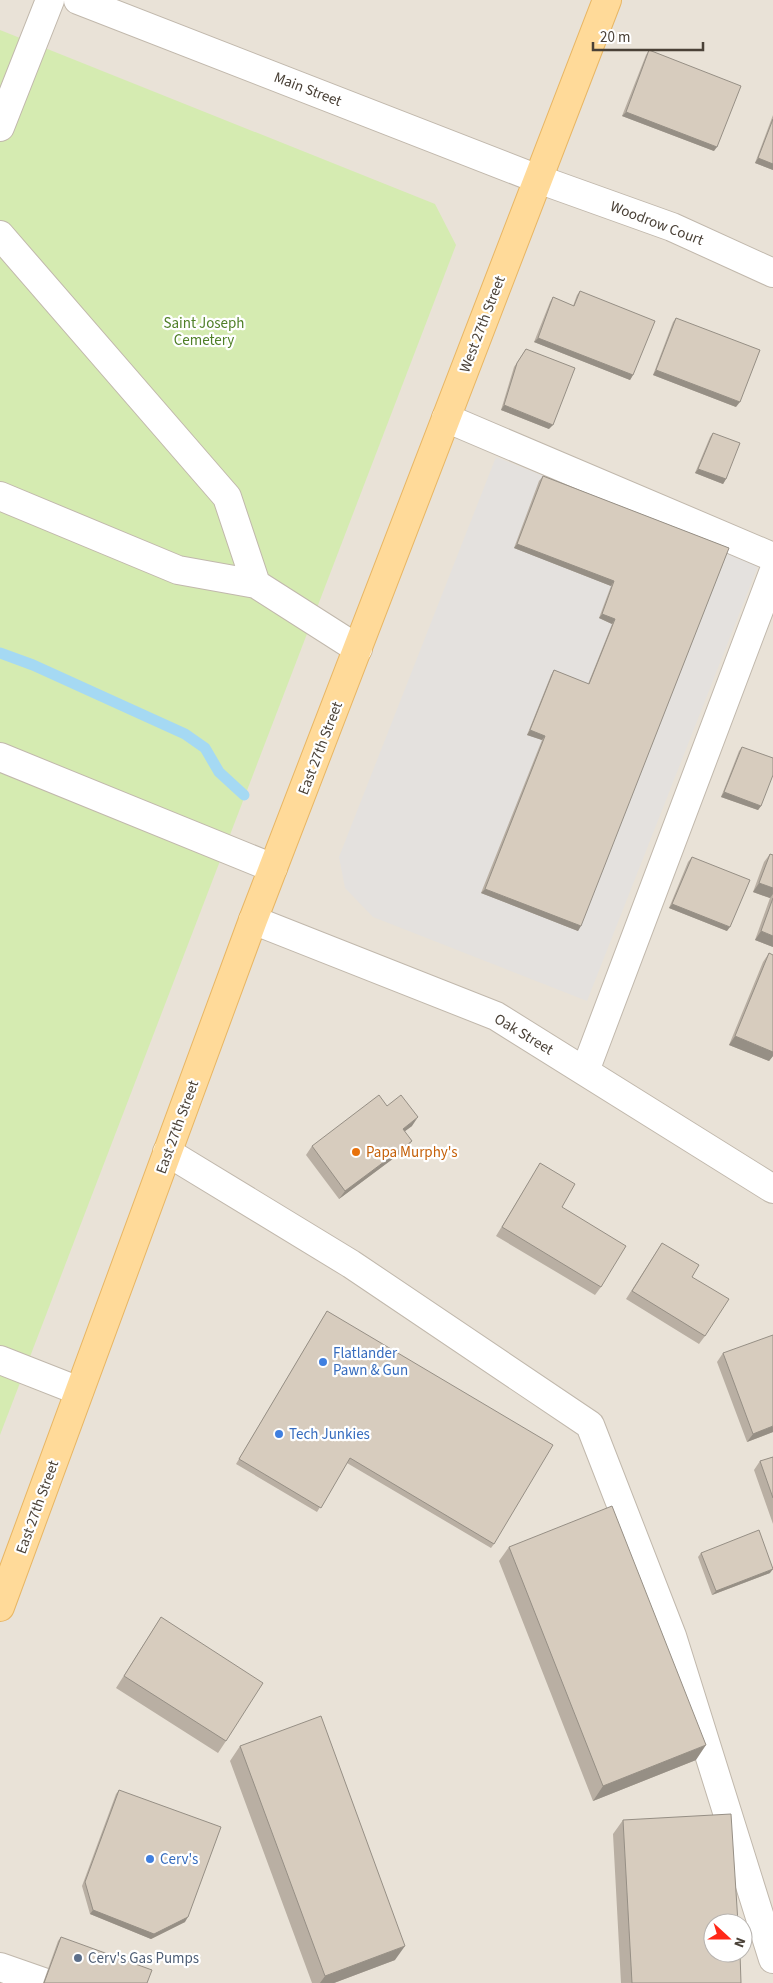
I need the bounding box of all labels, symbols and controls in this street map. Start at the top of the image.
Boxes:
scale bar [593,20,703,52]
text: 20 m [600,27,630,48]
street label: Main Street [271,67,345,112]
street label: Woodrow Court [607,196,707,251]
street label: West 27th Street [454,273,511,376]
park label: Saint Joseph Cemetery [163,313,245,351]
street label: East 27th Street [293,699,348,798]
street label: Oak Street [490,1009,557,1060]
street label: East 27th Street [151,1077,204,1177]
place label: Papa Murphy's [366,1142,458,1163]
marker: Papa Murphy's [350,1146,362,1158]
place label: Flatlander Pawn & Gun [333,1343,408,1381]
marker: Flatlander Pawn & Gun [317,1356,329,1368]
place label: Tech Junkies [289,1424,370,1445]
marker: Tech Junkies [273,1428,285,1440]
street label: East 27th Street [11,1457,64,1557]
place label: Cerv's [160,1849,198,1870]
marker: Cerv's [144,1853,156,1865]
north arrow [703,1913,753,1963]
text: N [728,1934,750,1950]
place label: Cerv's Gas Pumps [88,1948,199,1969]
marker: Cerv's Gas Pumps [72,1952,84,1964]

